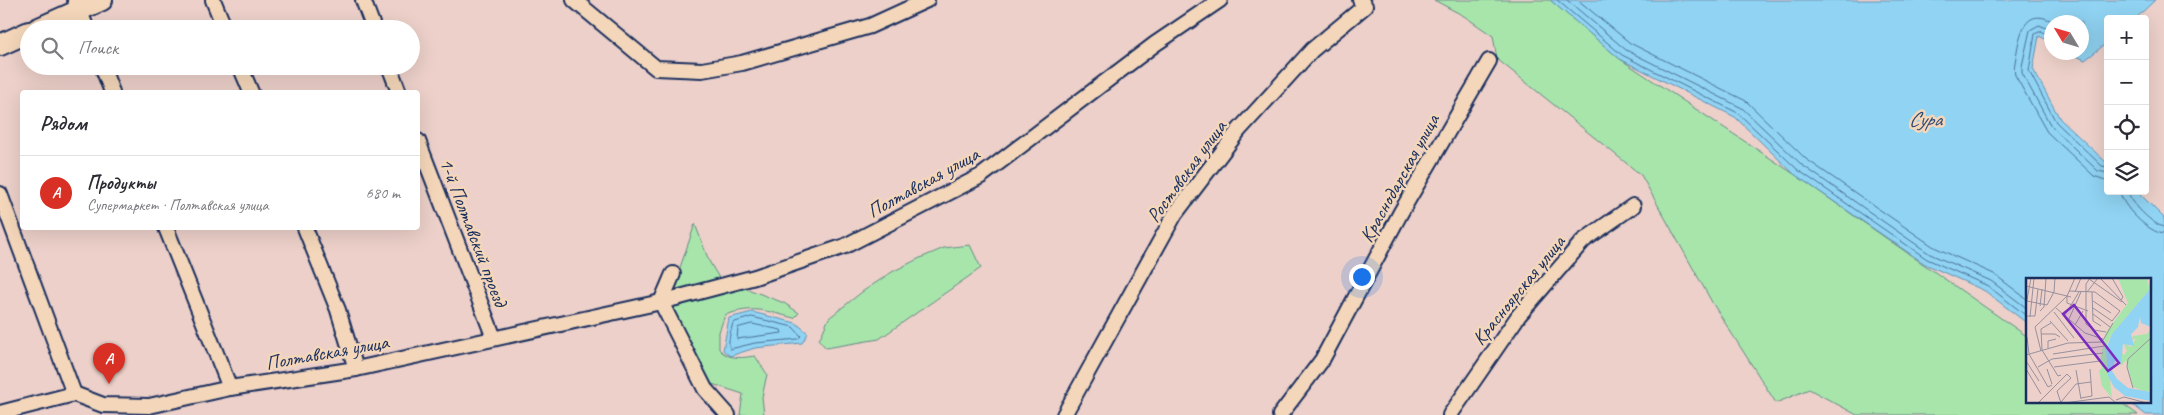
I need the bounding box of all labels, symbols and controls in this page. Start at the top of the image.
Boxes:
north arrow [2044,15,2089,60]
map controls [2104,15,2149,195]
button: + [2104,15,2149,60]
search box [20,20,420,75]
icon: search [38,34,66,62]
text: Поиск [78,36,118,60]
button: − [2104,60,2149,105]
button: locate [2104,105,2149,150]
water label: Сура [1908,106,1944,132]
street label: Краснодарская улица [1354,108,1446,247]
text: Рядом [40,110,87,136]
street label: Ростовская улица [1141,114,1233,227]
street label: Полтавская улица [863,141,985,223]
button: layers [2104,150,2149,195]
street label: 1-й Полтавский проезд [434,154,514,312]
text: Продукты [87,171,156,195]
text: A [52,183,60,203]
text: 680 m [366,183,400,203]
text: Супермаркет · Полтавская улица [87,195,269,215]
street label: Красноярская улица [1466,229,1572,350]
your location [1349,264,1375,290]
inset map [2026,278,2152,402]
street label: Полтавская улица [264,329,392,376]
pin: A [93,343,125,384]

